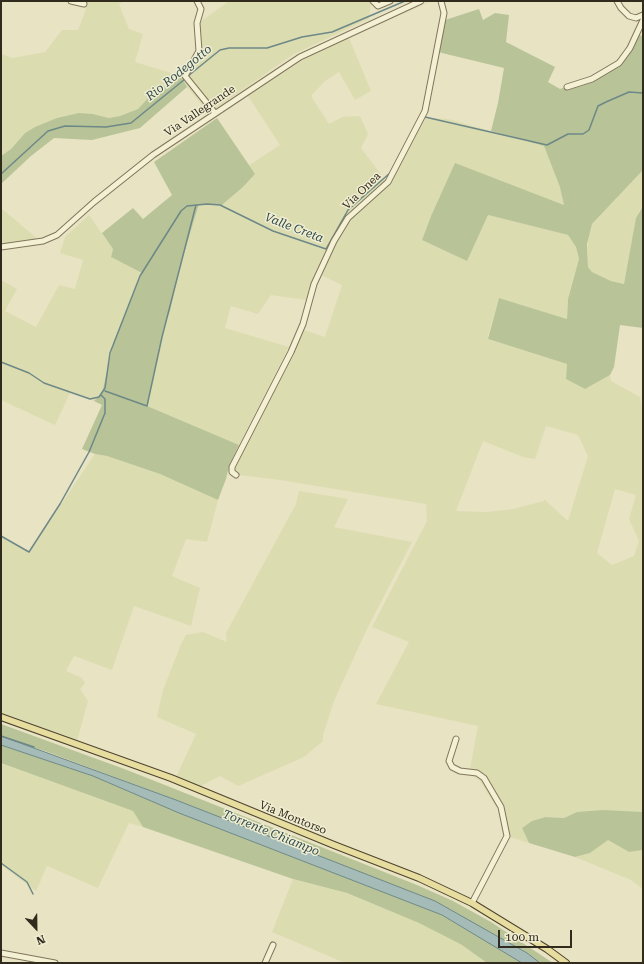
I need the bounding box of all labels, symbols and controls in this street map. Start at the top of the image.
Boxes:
water label: Rio Rodegotto [143,42,215,104]
street label: Via Vallegrande [162,82,238,140]
street label: Via Onea [340,170,384,212]
water label: Valle Creta [263,210,325,246]
street label: Via Montorso [257,799,329,837]
water label: Torrente Chiampo [220,807,322,859]
north arrow [16,908,56,948]
scale bar [500,922,574,948]
text: 100 m [505,930,539,944]
text: N [34,932,47,947]

